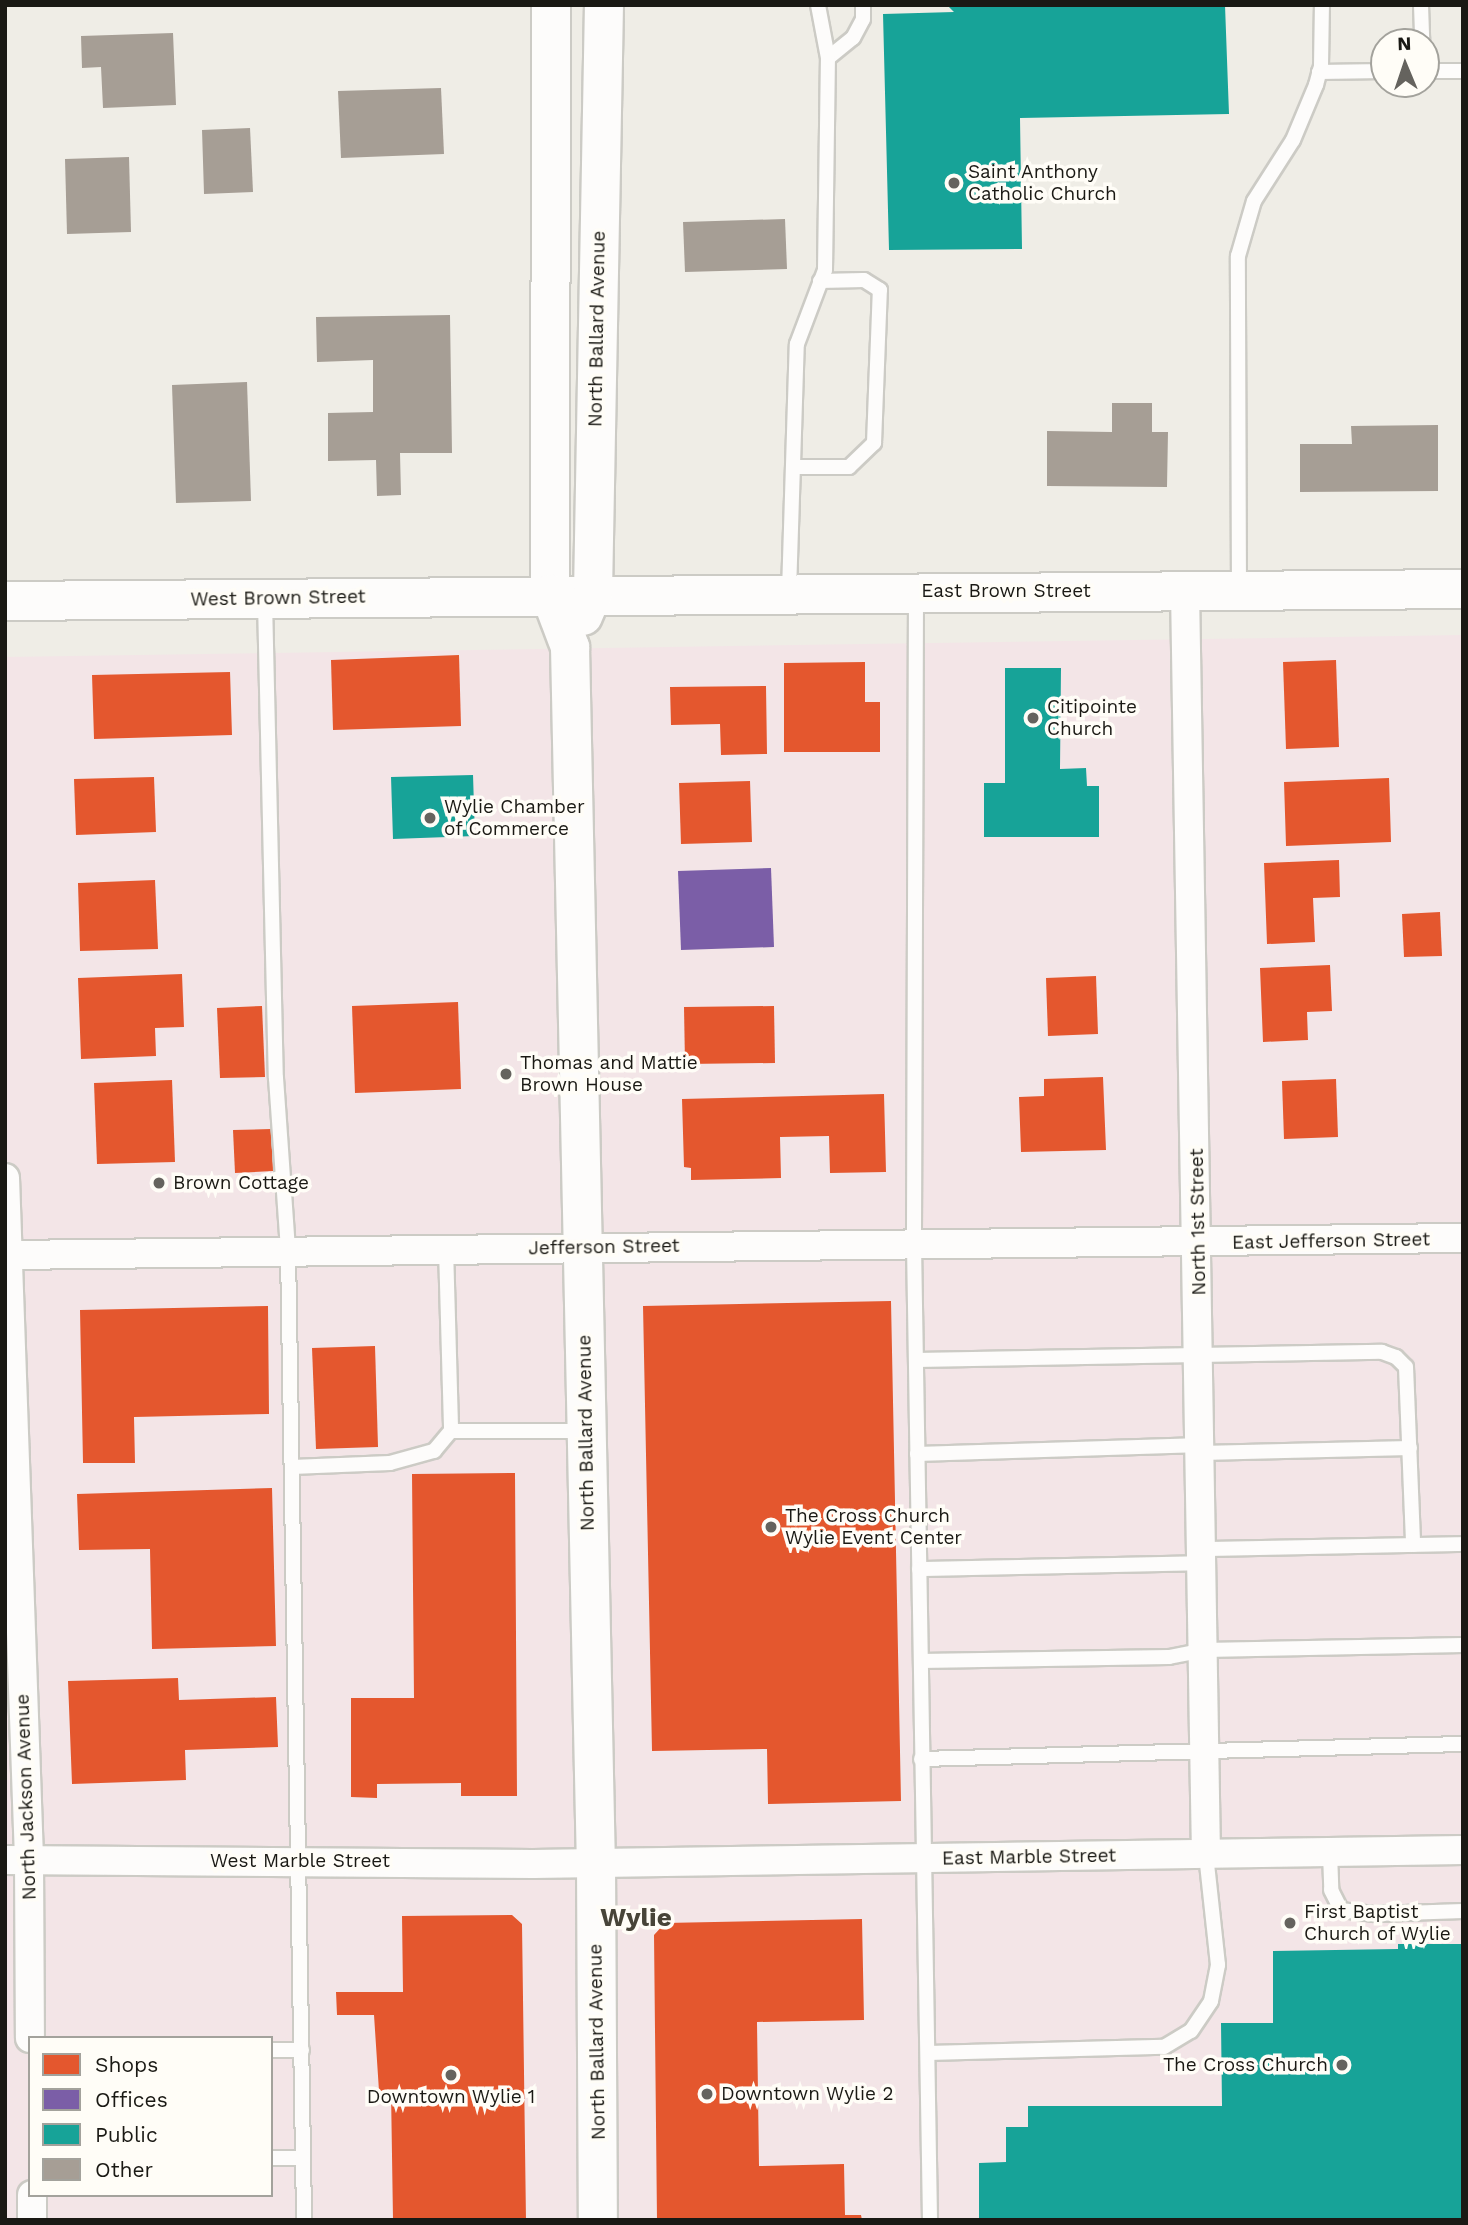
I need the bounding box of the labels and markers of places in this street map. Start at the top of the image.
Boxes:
place label: Saint Anthony Catholic Church [968,161,1117,205]
marker: Saint Anthony Catholic Church [946,175,962,191]
place label: Citipointe Church [1047,696,1137,740]
marker: Citipointe Church [1025,710,1041,726]
place label: Wylie Chamber of Commerce [444,796,585,840]
marker: Wylie Chamber of Commerce [422,810,438,826]
place label: Thomas and Mattie Brown House [520,1052,698,1096]
marker: Thomas and Mattie Brown House [498,1066,514,1082]
place label: Brown Cottage [173,1172,309,1194]
marker: Brown Cottage [151,1175,167,1191]
place label: The Cross Church Wylie Event Center [785,1505,962,1549]
marker: The Cross Church Wylie Event Center [763,1519,779,1535]
place label: First Baptist Church of Wylie [1304,1901,1452,1945]
marker: First Baptist Church of Wylie [1282,1915,1298,1931]
place label: The Cross Church [1163,2054,1328,2076]
marker: The Cross Church [1334,2057,1350,2073]
marker: Downtown Wylie 1 [443,2067,459,2083]
place label: Downtown Wylie 2 [721,2083,894,2105]
place label: Downtown Wylie 1 [366,2086,536,2108]
marker: Downtown Wylie 2 [699,2086,715,2102]

